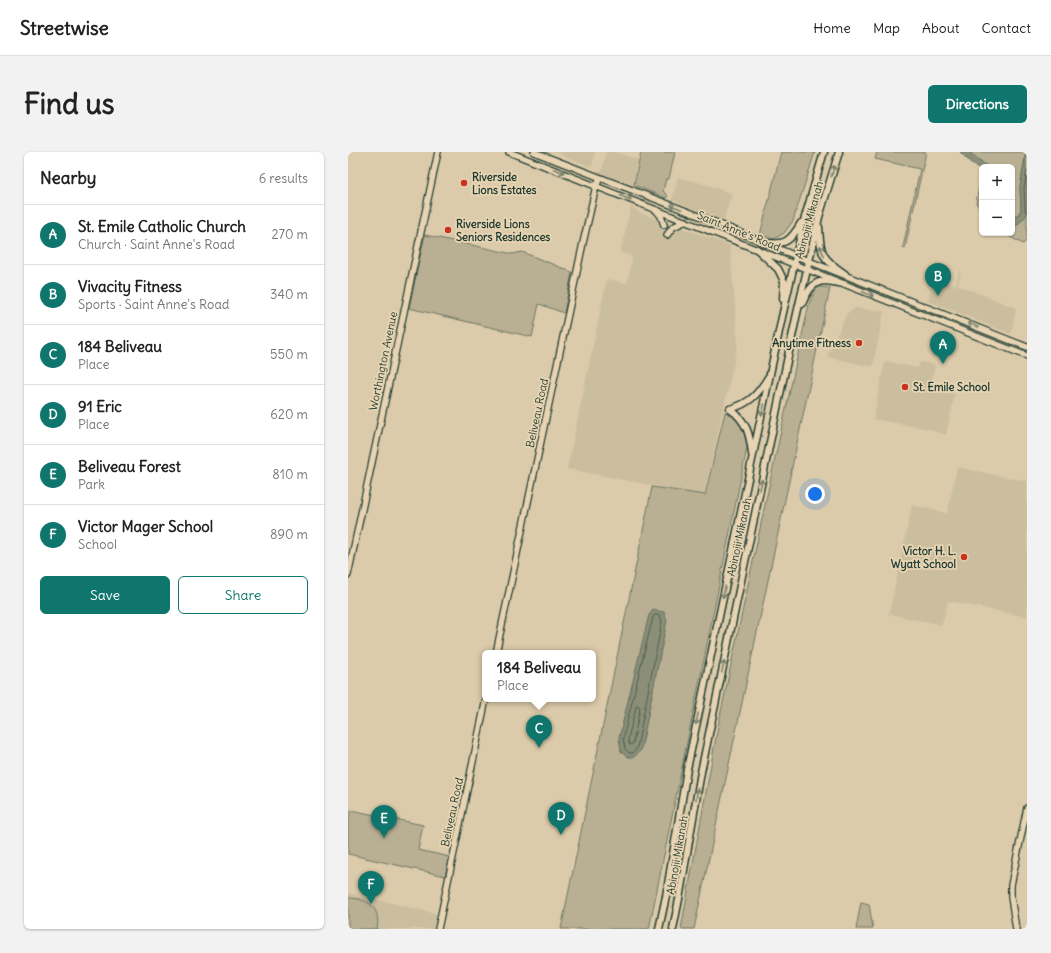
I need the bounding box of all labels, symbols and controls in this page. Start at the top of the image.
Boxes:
text: Streetwise [20,16,109,40]
text: Home [813,19,851,37]
text: Map [873,19,900,37]
text: About [922,19,960,37]
text: Contact [982,19,1031,37]
button: Directions [928,85,1027,123]
text: Find us [24,86,115,122]
map controls [979,164,1015,236]
button: + [979,164,1015,200]
one-way arrow [830,165,837,178]
text: Nearby [40,167,96,189]
one-way arrow [552,168,564,176]
text: 6 results [259,170,308,187]
place label: Riverside Lions Estates [472,170,537,197]
marker: Riverside Lions Estates [459,178,469,188]
street label: Abinojii Mikanah [792,179,826,261]
one-way arrow [620,194,632,202]
button: − [979,200,1015,236]
one-way arrow [670,203,682,211]
street label: Saint Anne's Road [695,208,783,254]
text: St. Emile Catholic Church [78,217,246,236]
place label: Riverside Lions Seniors Residences [456,217,550,244]
marker: Riverside Lions Seniors Residences [443,225,453,235]
text: A [49,226,57,243]
text: 270 m [271,226,308,243]
text: Church · Saint Anne's Road [78,236,235,253]
one-way arrow [818,245,825,257]
pin: B [925,263,951,296]
text: Vivacity Fitness [78,277,182,296]
text: B [49,286,57,303]
text: 340 m [270,286,308,303]
one-way arrow [861,290,873,298]
text: Sports · Saint Anne's Road [78,296,229,313]
street label: Worthington Avenue [366,310,400,412]
one-way arrow [967,321,979,329]
pin: A [930,331,956,364]
place label: Anytime Fitness [772,336,851,351]
text: 184 Beliveau [78,337,162,356]
marker: Anytime Fitness [854,338,864,348]
text: C [49,346,57,363]
text: 550 m [270,346,308,363]
text: Place [78,356,109,373]
street label: Beliveau Road [523,377,551,449]
place label: St. Emile School [913,380,990,394]
marker: St. Emile School [900,382,910,392]
text: 91 Eric [78,397,122,416]
one-way arrow [759,403,767,416]
text: D [48,406,58,423]
text: 620 m [270,406,308,423]
text: Place [78,416,109,433]
text: Beliveau Forest [78,457,181,476]
text: E [49,466,57,483]
text: 810 m [272,466,308,483]
text: Park [78,476,105,493]
one-way arrow [757,478,765,491]
your location [805,484,825,504]
street label: Abinojii Mikanah [724,496,754,578]
text: Victor Mager School [78,517,213,536]
text: F [49,526,57,543]
text: 890 m [270,526,308,543]
text: School [78,536,117,553]
place label: Victor H. L. Wyatt School [891,544,956,572]
marker: Victor H. L. Wyatt School [959,552,969,562]
button: Save [40,576,170,614]
button: Share [178,576,308,614]
one-way arrow [720,585,728,598]
popup [482,650,596,702]
text: 184 Beliveau [497,658,581,677]
one-way arrow [719,661,727,674]
text: Place [497,677,528,694]
one-way arrow [693,712,701,725]
pin: C [526,715,552,748]
street label: Beliveau Road [438,776,466,848]
one-way arrow [693,788,701,801]
pin: D [548,802,574,835]
pin: E [371,805,397,838]
street label: Abinojii Mikanah [663,814,691,896]
pin: F [358,871,384,904]

